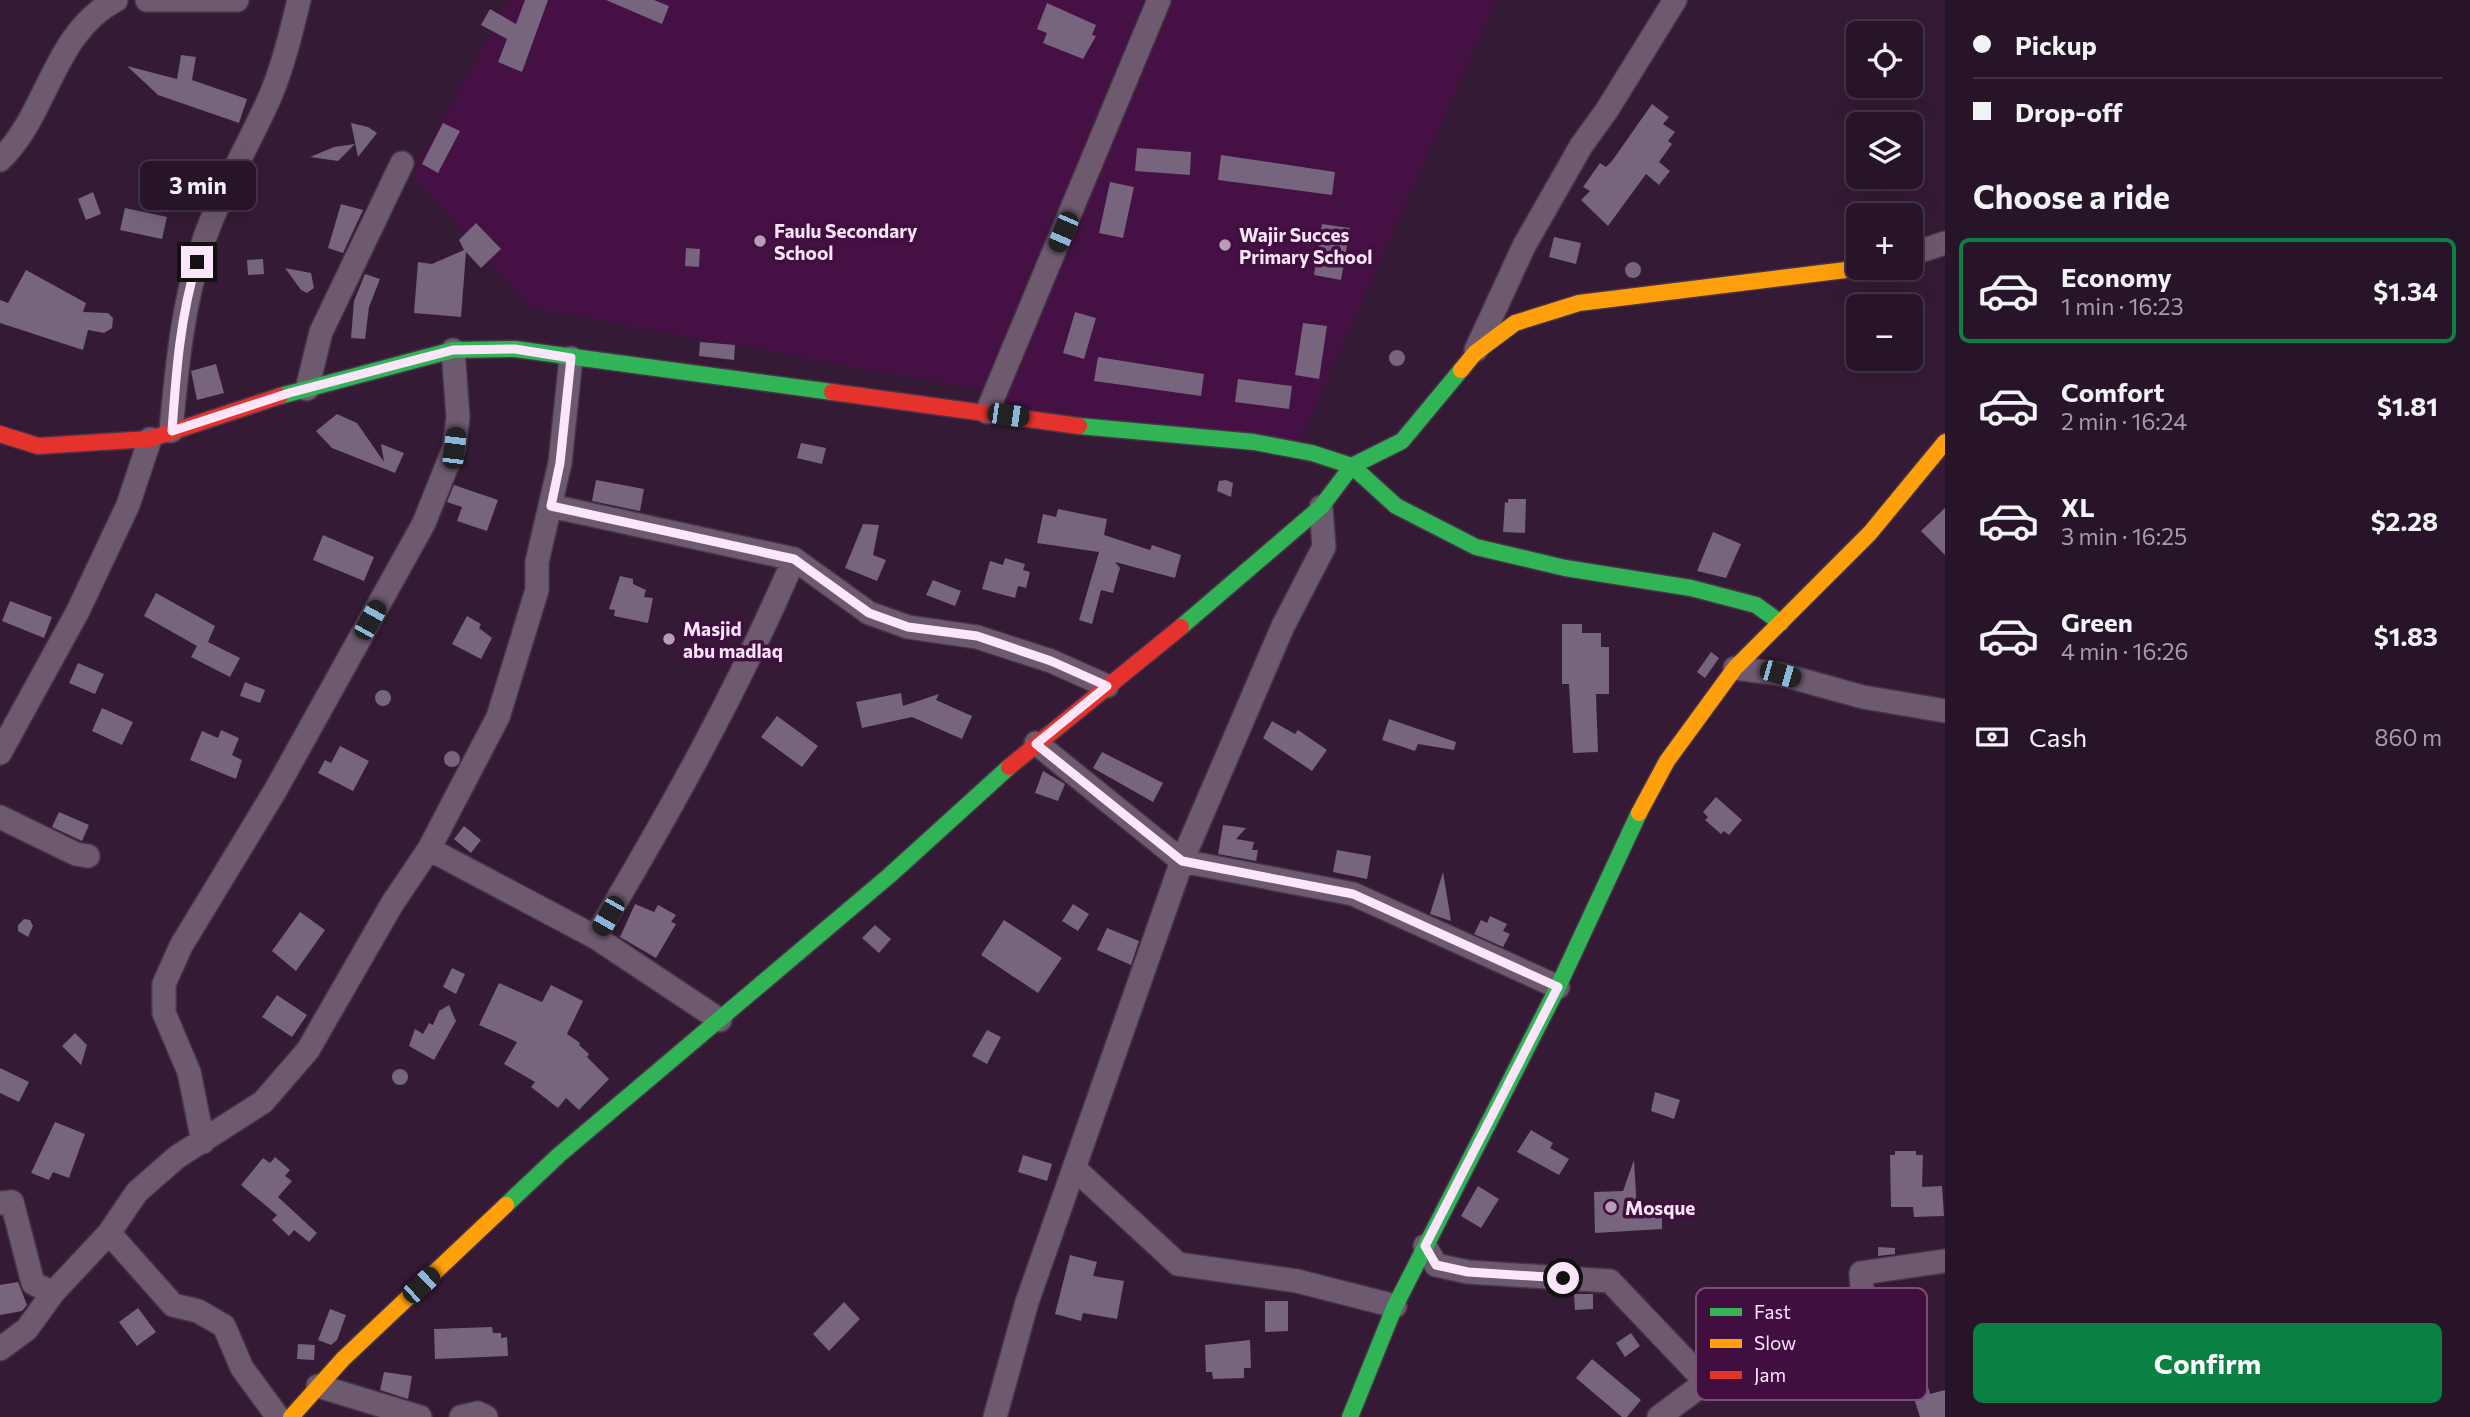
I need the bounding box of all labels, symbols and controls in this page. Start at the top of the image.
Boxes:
map controls [1846,21,1923,371]
button: locate [1846,21,1923,98]
text: Pickup [2015,29,2097,60]
text: Drop-off [2015,96,2122,127]
button: layers [1846,112,1923,189]
callout: 3 min [139,160,255,210]
text: 3 min [169,171,227,199]
text: Choose a ride [1973,176,2170,216]
button: + [1846,203,1923,280]
car [1046,209,1081,255]
place label: Faulu Secondary School [774,219,918,264]
place label: Wajir Succes Primary School [1239,223,1372,268]
marker: Faulu Secondary School [752,233,768,249]
marker: Wajir Succes Primary School [1217,237,1233,253]
route end [181,246,213,278]
icon: car [1977,259,2040,322]
text: Economy [2061,261,2172,292]
text: $1.34 [2373,275,2438,306]
text: 1 min · 16:23 [2061,292,2184,320]
button: − [1846,294,1923,371]
icon: car [1977,374,2040,437]
text: Comfort [2061,376,2164,407]
text: $1.81 [2377,390,2438,421]
car [986,402,1031,428]
text: 2 min · 16:24 [2061,407,2187,435]
car [442,426,467,470]
icon: car [1977,489,2040,552]
text: XL [2061,491,2095,522]
text: $2.28 [2371,505,2438,536]
text: 3 min · 16:25 [2061,522,2187,550]
car [351,597,390,643]
icon: car [1977,604,2040,667]
text: Green [2061,606,2133,637]
place label: Masjid abu madlaq [683,617,783,662]
text: $1.83 [2374,620,2438,651]
marker: Masjid abu madlaq [661,631,677,647]
text: 4 min · 16:26 [2061,637,2188,665]
car [1757,658,1804,690]
icon: cash [1973,718,2011,756]
text: Cash [2029,721,2087,752]
text: 860 m [2375,723,2442,751]
car [589,893,628,939]
place label: Mosque [1625,1196,1695,1219]
marker: Mosque [1603,1199,1619,1215]
route start [1547,1262,1579,1294]
car [399,1263,444,1307]
legend [1696,1288,1927,1400]
text: Fast [1754,1300,1791,1323]
button: Confirm [1973,1323,2442,1403]
text: Slow [1754,1331,1796,1354]
text: Jam [1754,1363,1786,1386]

